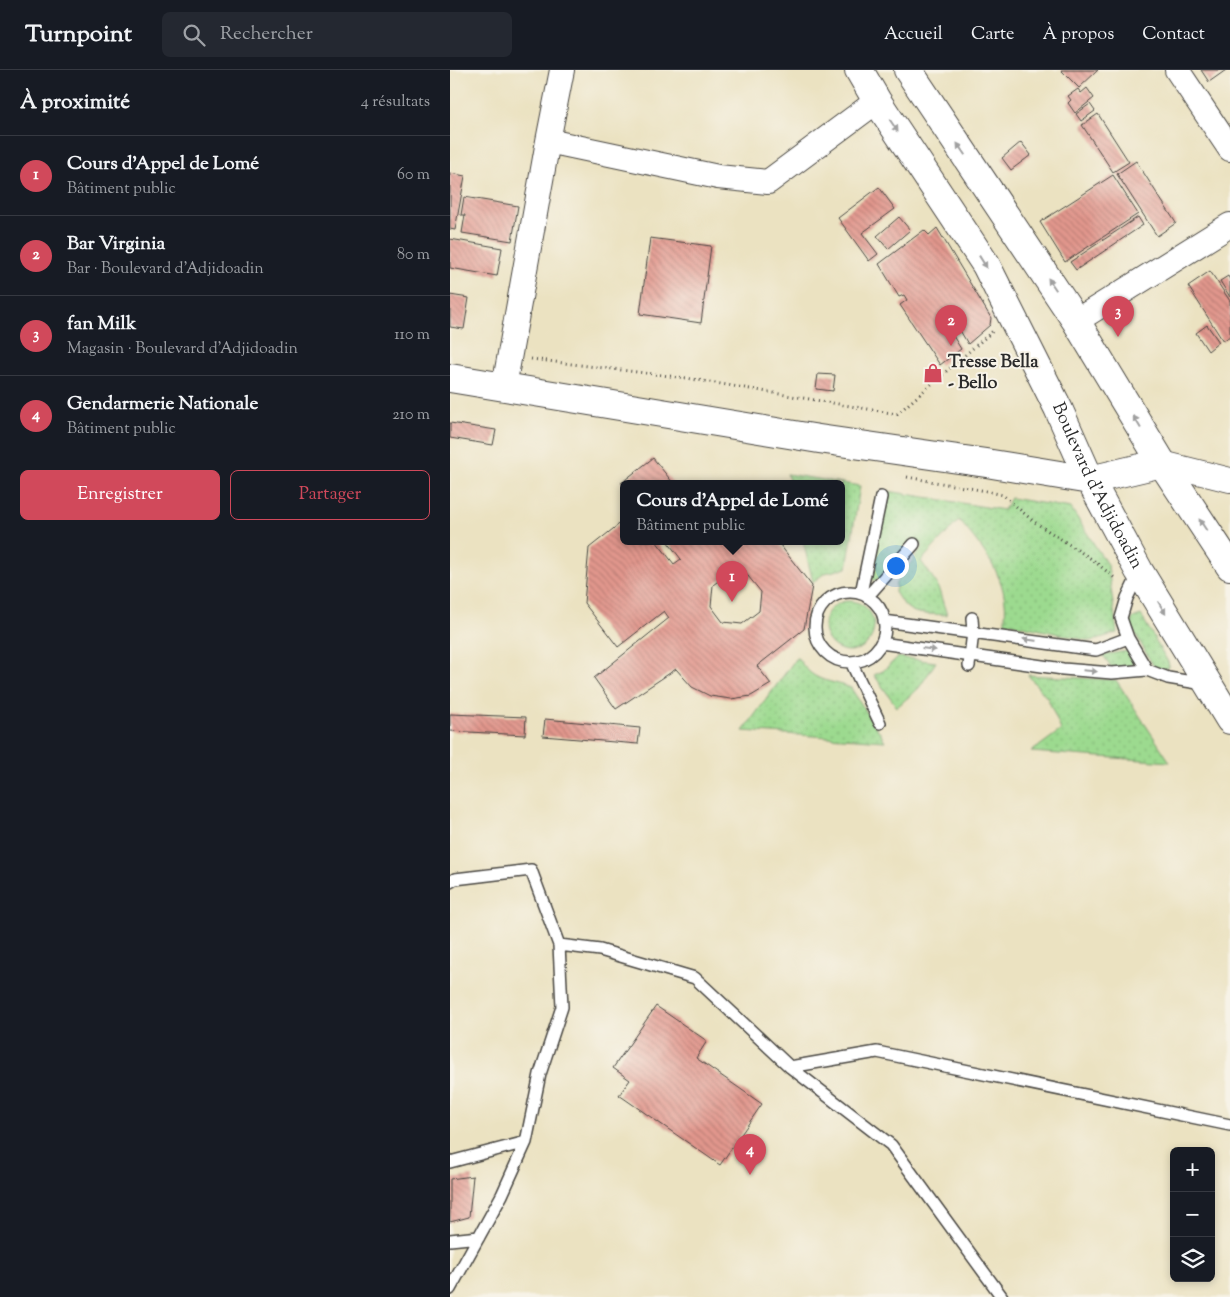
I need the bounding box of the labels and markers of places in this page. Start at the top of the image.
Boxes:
pin: 3 [1102,296,1134,337]
pin: 2 [935,305,967,346]
place label: Tresse Bella - Bello [948,350,1039,397]
shop icon: Tresse Bella - Bello [922,362,944,384]
pin: 1 [716,561,748,602]
pin: 4 [734,1134,766,1175]

